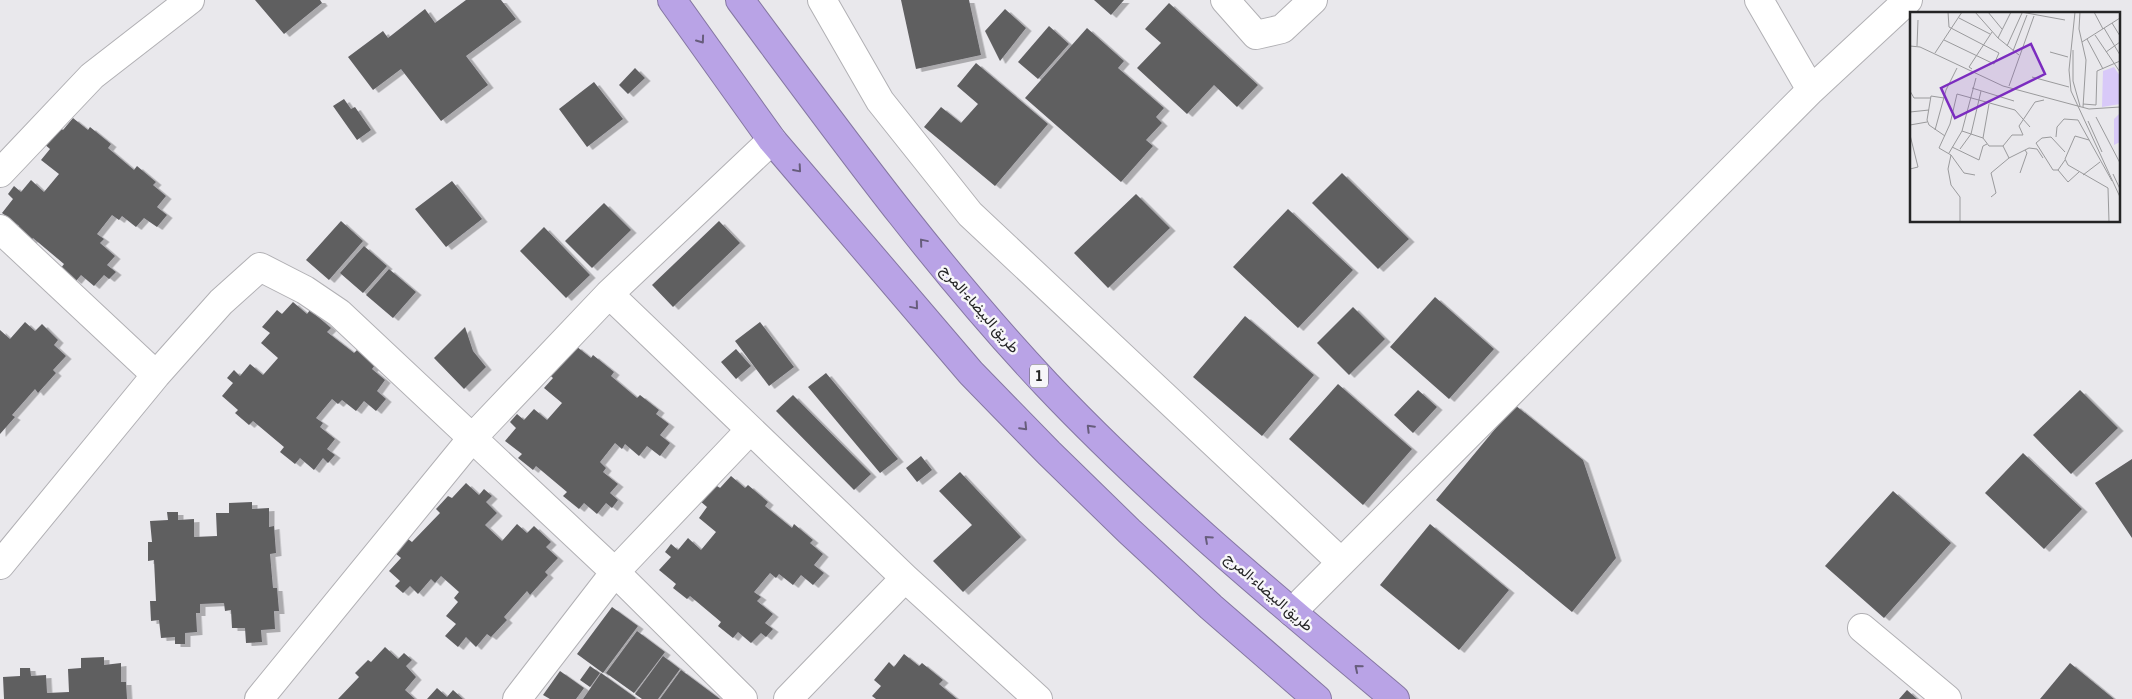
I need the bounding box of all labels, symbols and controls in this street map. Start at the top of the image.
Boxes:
inset map [1910,12,2120,222]
one-way arrow [695,34,704,44]
one-way arrow [793,164,802,173]
one-way arrow [920,239,928,248]
street label: طريق البيضاء-المرج [935,261,1023,358]
one-way arrow [910,300,918,309]
road number: 1 [1030,364,1048,388]
one-way arrow [1018,422,1027,431]
one-way arrow [1087,424,1096,433]
one-way arrow [1205,536,1214,545]
street label: طريق البيضاء-المرج [1220,549,1317,637]
one-way arrow [1355,665,1364,673]

